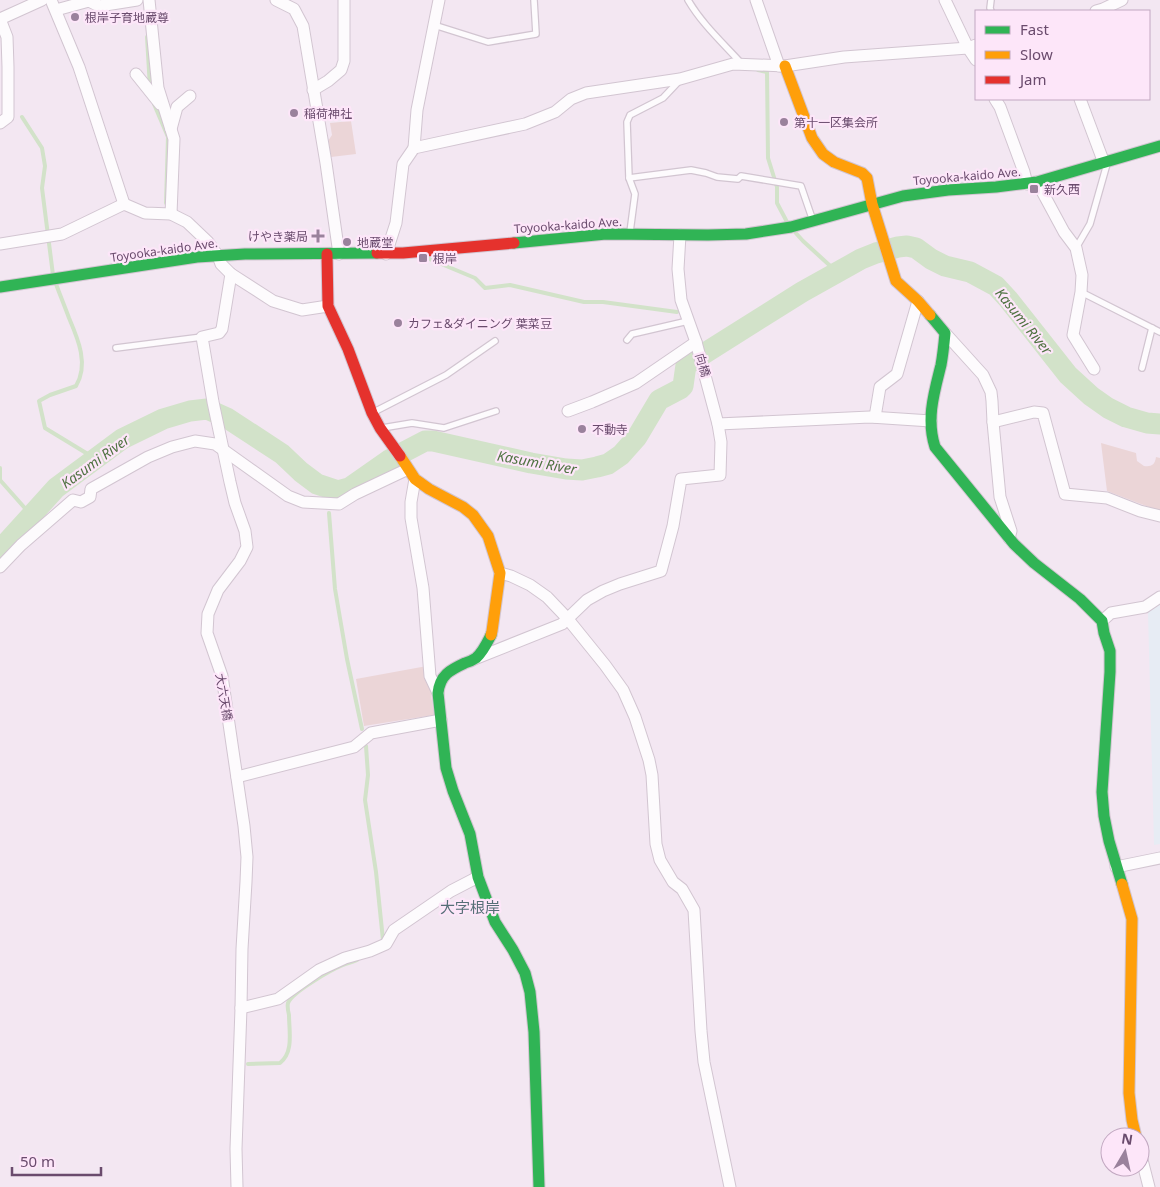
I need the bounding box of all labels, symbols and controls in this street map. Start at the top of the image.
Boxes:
place label: 根岸子育地蔵尊 [85,9,169,26]
legend [975,10,1150,100]
marker: 根岸子育地蔵尊 [69,11,81,23]
text: Fast [1020,19,1049,39]
text: Slow [1020,44,1053,64]
text: Jam [1018,69,1047,89]
place label: 稲荷神社 [304,105,352,122]
marker: 稲荷神社 [288,107,300,119]
place label: 第十一区集会所 [794,114,878,131]
marker: 第十一区集会所 [778,116,790,128]
street label: Toyooka-kaido Ave. [912,163,1022,189]
place label: 新久西 [1044,181,1080,198]
marker: 新久西 [1028,183,1040,195]
street label: Toyooka-kaido Ave. [513,213,623,237]
place label: けやき薬局 [248,228,308,245]
marker: けやき薬局 [312,230,324,242]
street label: Toyooka-kaido Ave. [109,234,219,266]
place label: 地蔵堂 [357,234,393,251]
marker: 地蔵堂 [341,236,353,248]
place label: 根岸 [433,250,457,267]
marker: 根岸 [417,252,429,264]
water label: Kasumi River [991,284,1057,358]
place label: カフェ&ダイニング 葉菜豆 [408,315,552,332]
marker: カフェ&ダイニング 葉菜豆 [392,317,404,329]
street label: 向橋 [692,351,714,379]
place label: 不動寺 [592,421,628,438]
marker: 不動寺 [576,423,588,435]
water label: Kasumi River [57,429,133,492]
water label: Kasumi River [496,446,579,478]
street label: 大六天橋 [211,672,237,722]
district label: 大字根岸 [440,897,500,917]
north arrow [1100,1127,1150,1177]
text: N [1120,1128,1134,1149]
scale bar [12,1144,101,1176]
text: 50 m [20,1151,55,1171]

